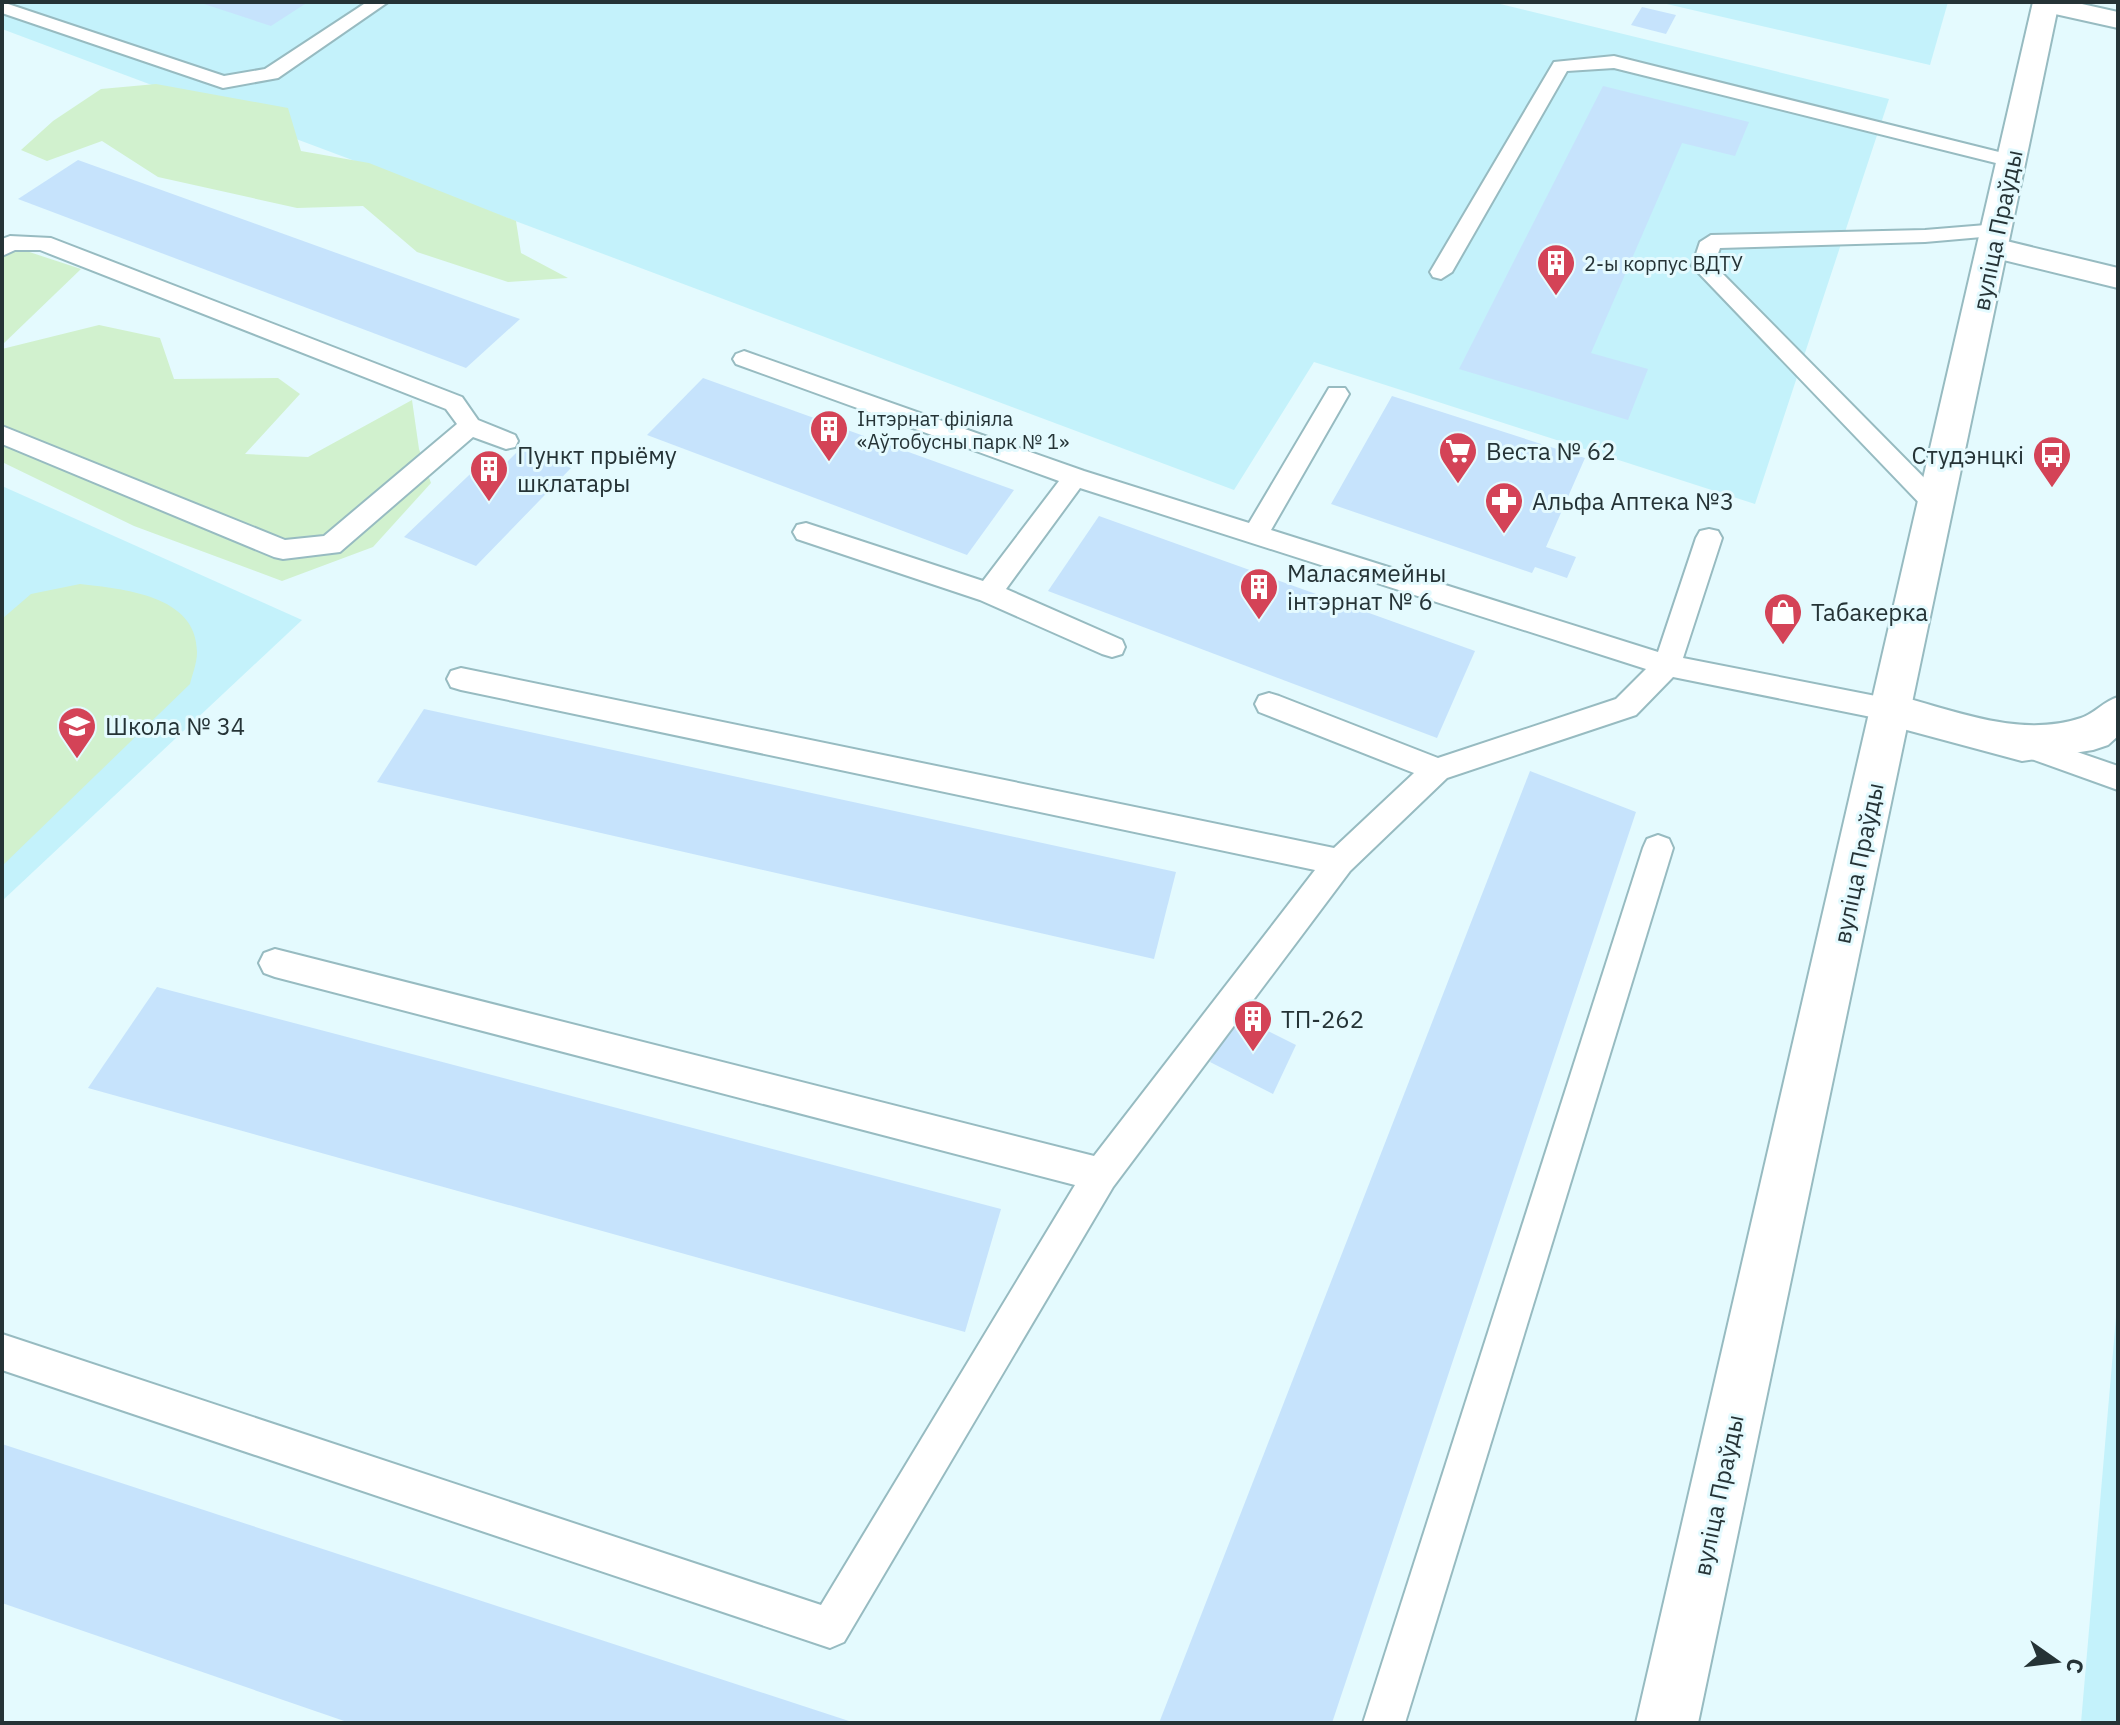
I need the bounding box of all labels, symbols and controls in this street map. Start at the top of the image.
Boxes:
street label: вуліца Праўды [1964,147,2030,313]
building icon: 2-ы корпус ВДТУ [1535,242,1577,297]
place label: 2-ы корпус ВДТУ [1584,250,1743,277]
place label: Інтэрнат філіяла «Аўтобусны парк № 1» [857,405,1069,455]
building icon: Інтэрнат філіяла «Аўтобусны парк № 1» [808,408,850,463]
supermarket icon: Веста № 62 [1437,430,1479,485]
bus stop icon: Студэнцкі [2031,434,2073,489]
place label: Веста № 62 [1486,435,1616,467]
place label: Пункт прыёму шклатары [517,439,677,499]
place label: Студэнцкі [1912,439,2024,471]
building icon: Пункт прыёму шклатары [468,448,510,503]
pharmacy icon: Альфа Аптека №3 [1483,480,1525,535]
place label: Альфа Аптека №3 [1532,485,1734,517]
place label: Маласямейны інтэрнат № 6 [1287,557,1446,617]
building icon: Маласямейны інтэрнат № 6 [1238,566,1280,621]
shop icon: Табакерка [1762,591,1804,646]
place label: Табакерка [1811,596,1928,628]
school or university icon: Школа № 34 [56,705,98,760]
place label: Школа № 34 [105,710,245,742]
street label: вуліца Праўды [1825,780,1891,946]
building icon: ТП-262 [1232,998,1274,1053]
place label: ТП-262 [1281,1003,1364,1035]
street label: вуліца Праўды [1685,1412,1751,1578]
north arrow [2016,1621,2096,1701]
text: С [2060,1656,2092,1676]

